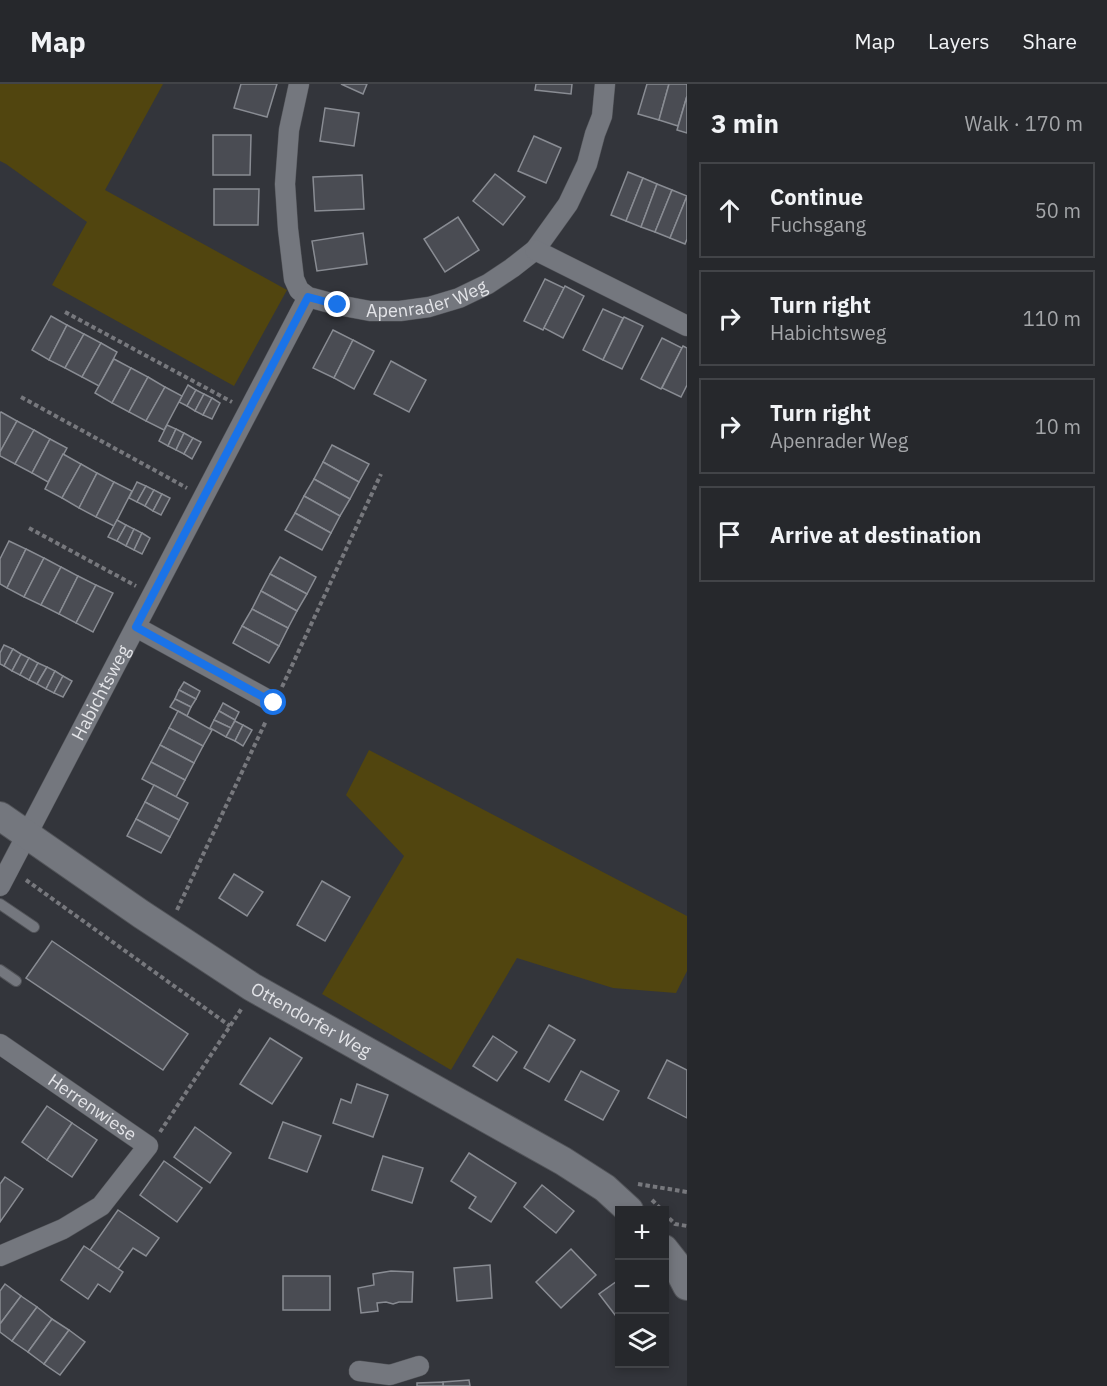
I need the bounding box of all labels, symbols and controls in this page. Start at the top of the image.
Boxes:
text: Map [30,23,86,60]
text: Map [855,27,895,55]
text: Layers [928,27,990,55]
text: Share [1023,27,1077,55]
text: 3 min [711,106,779,140]
text: Walk · 170 m [965,110,1083,137]
text: Continue [770,182,863,211]
icon: ahead [713,194,746,227]
text: 50 m [1035,197,1081,224]
text: Fuchsgang [770,211,866,238]
street label: Apenrader Weg [366,274,491,322]
text: Turn right [770,290,871,319]
route end [324,291,350,317]
icon: right [713,302,746,335]
text: 110 m [1023,305,1081,332]
text: Habichtsweg [770,319,886,346]
text: Turn right [770,398,871,427]
icon: right [713,410,746,443]
text: 10 m [1035,413,1081,440]
text: Apenrader Weg [770,427,908,454]
icon: arrive [713,518,746,551]
text: Arrive at destination [770,520,981,549]
street label: Habichtsweg [66,640,135,744]
route start [260,689,286,715]
street label: Ottendorfer Weg [247,977,376,1063]
street label: Herrenwiese [44,1069,141,1146]
map controls [615,1206,669,1368]
button: + [615,1206,669,1260]
button: − [615,1260,669,1314]
button: layers [615,1314,669,1368]

